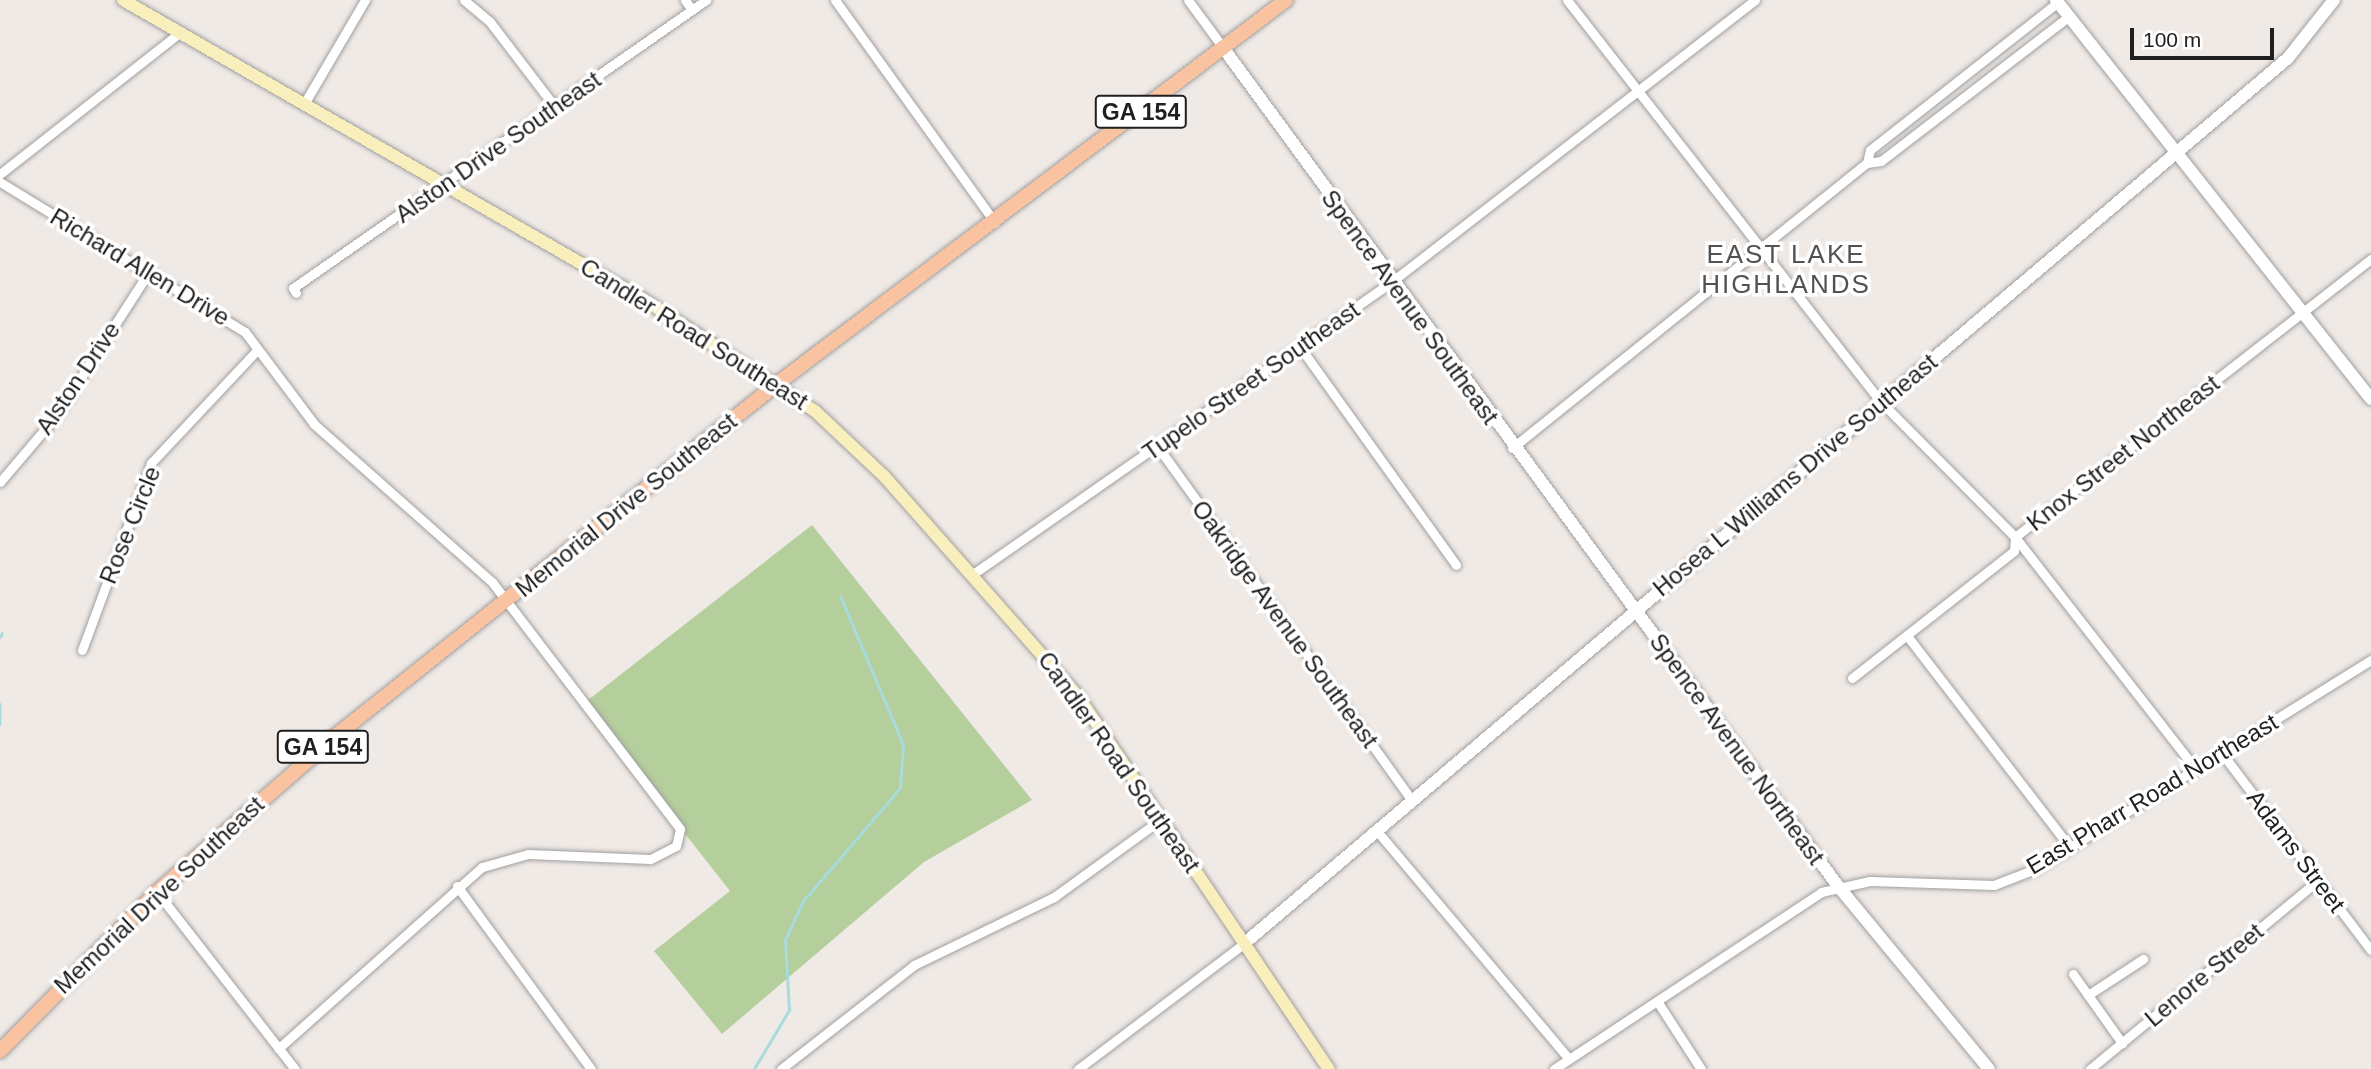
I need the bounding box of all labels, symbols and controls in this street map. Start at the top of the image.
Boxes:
scale bar [2133,14,2276,58]
text: 100 m [2143,28,2201,51]
street label: Alston Drive Southeast [390,65,606,229]
road number: GA 154 [1094,92,1188,132]
street label: Spence Avenue Southeast [1315,184,1505,430]
street label: Richard Allen Drive [45,202,235,332]
district label: EAST LAKE HIGHLANDS [1702,239,1870,300]
street label: Candler Road Southeast [575,252,813,416]
street label: Tupelo Street Southeast [1137,295,1365,467]
street label: Alston Drive [30,316,126,440]
street label: Hosea L Williams Drive Southeast [1647,347,1943,603]
street label: Knox Street Northeast [2021,369,2225,537]
street label: Memorial Drive Southeast [510,407,742,603]
street label: Rose Circle [93,462,167,588]
street label: Oakridge Avenue Southeast [1185,494,1385,754]
street label: Spence Avenue Northeast [1643,627,1831,871]
street label: Candler Road Southeast [1032,646,1206,878]
street label: East Pharr Road Northeast [2021,707,2283,881]
road number: GA 154 [276,727,370,766]
street label: Adams Street [2241,784,2351,918]
street label: Memorial Drive Southeast [48,790,270,1000]
street label: Lenore Street [2139,917,2269,1033]

